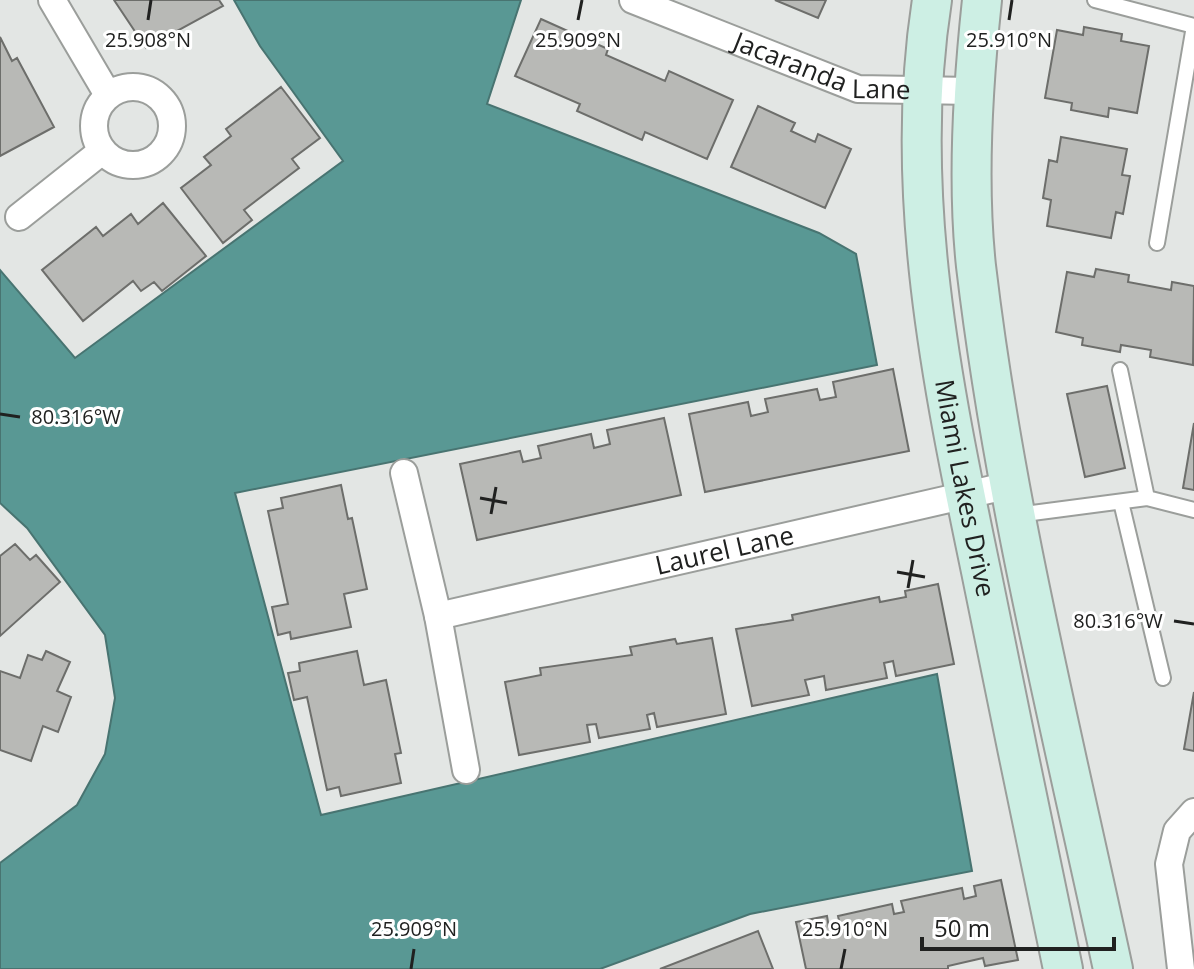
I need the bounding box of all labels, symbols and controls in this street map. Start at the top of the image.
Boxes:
street label: Jacaranda Lane [726,21,911,107]
text: 25.908°N [105,26,191,53]
text: 25.909°N [535,26,621,53]
text: 25.910°N [966,26,1052,53]
street label: Miami Lakes Drive [927,376,1005,600]
text: 80.316°W [31,403,121,430]
street label: Laurel Lane [652,516,797,583]
text: 80.316°W [1073,607,1163,634]
scale bar [922,901,1114,951]
text: 50 m [934,911,990,944]
text: 25.909°N [371,915,457,942]
text: 25.910°N [802,915,888,942]

